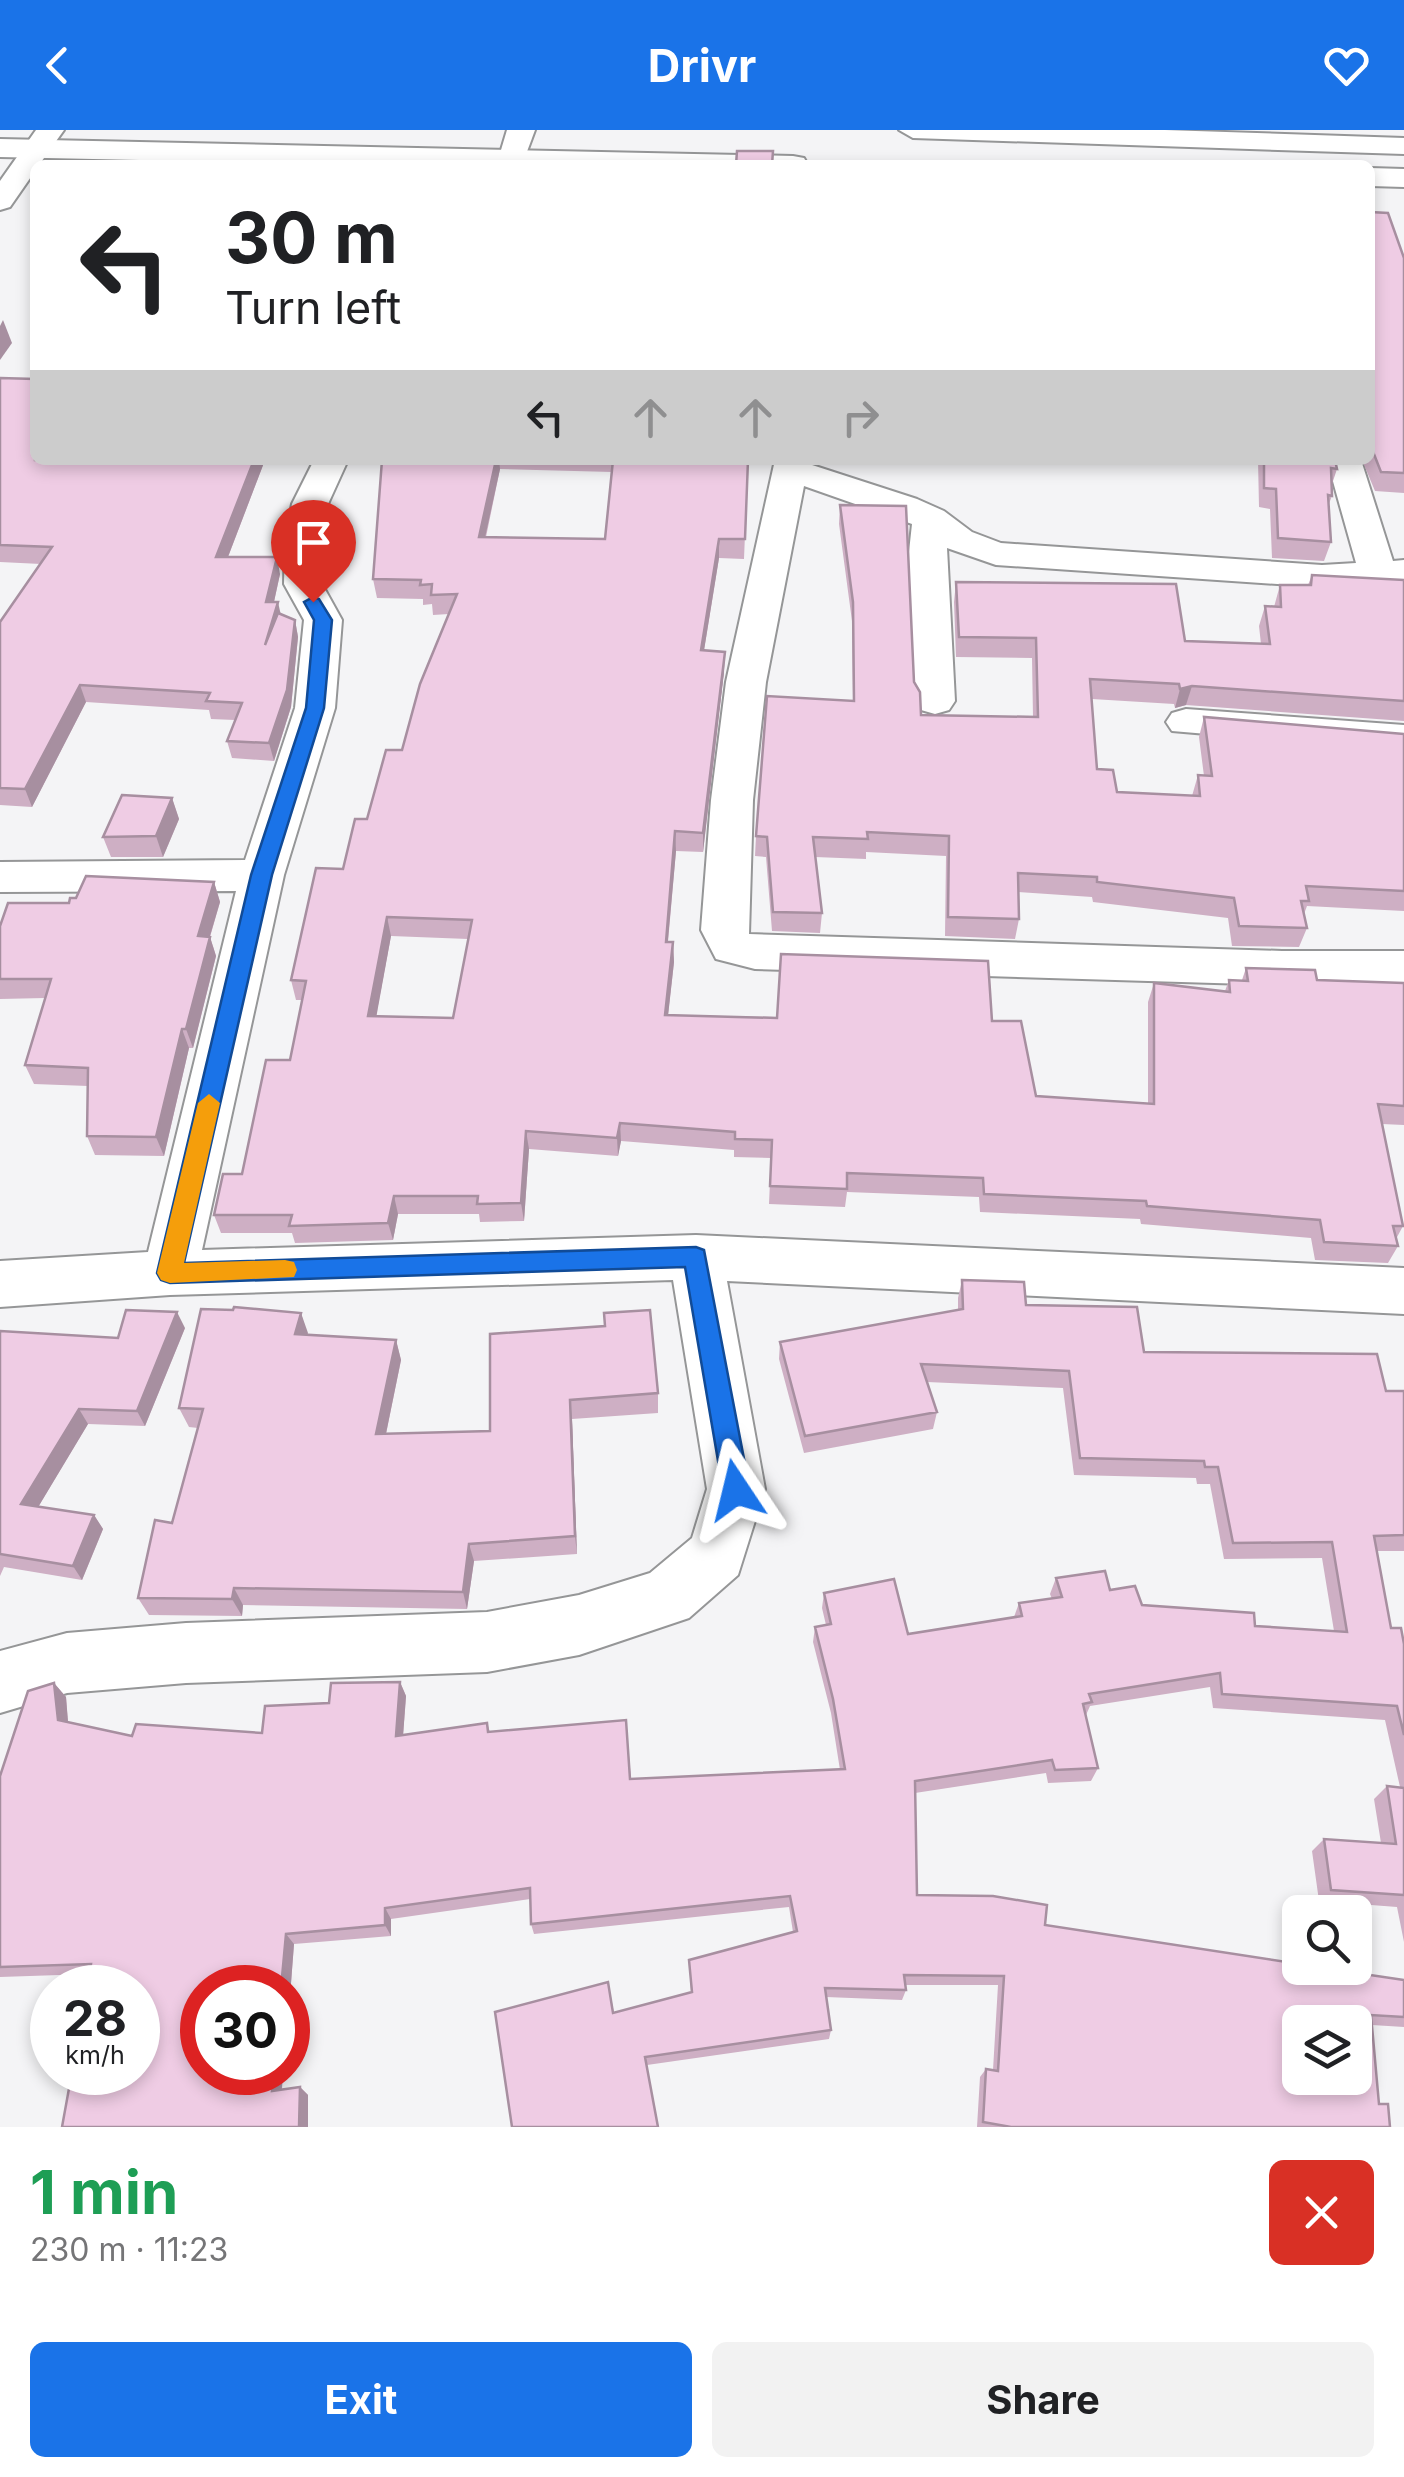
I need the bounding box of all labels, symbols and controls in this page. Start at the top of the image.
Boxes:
icon: back [30,38,85,93]
text: Drivr [648,38,756,93]
icon: heart [1319,38,1374,93]
text: 30 m [225,195,398,280]
icon: left [60,200,190,330]
text: Turn left [225,280,401,335]
icon: left [518,390,573,445]
icon: ahead [623,390,678,445]
icon: ahead [728,390,783,445]
icon: right [833,390,888,445]
pin [271,500,356,603]
icon: arrive [286,515,341,570]
position arrow [684,1438,788,1542]
map controls [1282,1895,1372,2095]
button: search [1282,1895,1372,1985]
speed limit sign: 30 [180,1965,310,2095]
text: 28 [63,1988,127,2048]
button: layers [1282,2005,1372,2095]
text: km/h [65,2040,125,2070]
text: 1 min [30,2156,178,2228]
button: close [1269,2160,1374,2265]
text: 230 m · 11:23 [30,2230,228,2269]
button: Exit [30,2342,692,2457]
button: Share [712,2342,1374,2457]

